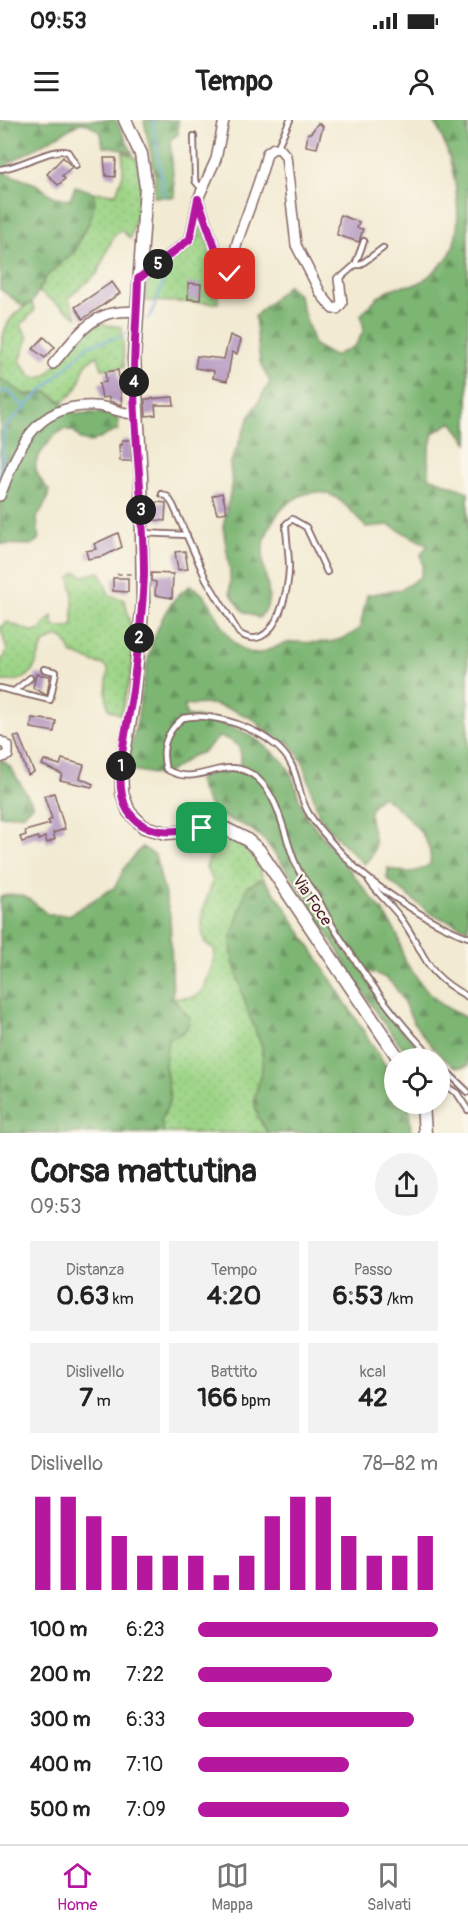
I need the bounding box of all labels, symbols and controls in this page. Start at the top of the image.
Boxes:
text: 09:53 [30,7,86,35]
icon: menu [30,65,63,98]
text: Tempo [195,65,273,98]
icon: person [405,65,438,98]
pin [204,248,255,299]
pin: 5 [143,249,173,279]
text: 5 [154,254,162,274]
icon: check [213,257,246,290]
pin: 4 [119,367,149,397]
text: 4 [129,372,139,392]
pin: 3 [126,495,156,525]
text: 3 [137,500,145,520]
pin: 2 [124,623,154,653]
text: 2 [135,628,143,648]
pin: 1 [106,751,136,781]
text: 1 [118,756,124,776]
pin [176,802,227,853]
icon: arrive [185,811,218,844]
street label: Via Foce [288,871,336,930]
map controls [384,1048,450,1114]
button: locate [384,1048,450,1114]
text: Corsa mattutina [30,1151,257,1192]
button: share [375,1153,438,1216]
text: 09:53 [30,1194,81,1219]
text: Distanza [66,1260,124,1280]
text: Tempo [211,1260,257,1280]
text: Passo [354,1260,392,1280]
text: 0.63 [56,1280,109,1312]
text: 4:20 [207,1280,261,1312]
text: 6:53 [333,1280,383,1312]
text: km [109,1289,134,1309]
text: /km [383,1289,413,1309]
text: Dislivello [66,1362,124,1382]
text: Battito [211,1362,257,1382]
text: kcal [360,1362,386,1382]
text: 7 [79,1382,93,1414]
text: 166 [197,1382,238,1414]
text: 42 [358,1382,388,1414]
text: m [93,1391,111,1411]
text: bpm [238,1391,271,1411]
text: Dislivello [30,1451,103,1476]
text: 78–82 m [362,1451,438,1476]
text: 100 m [30,1617,87,1642]
text: 6:23 [126,1617,165,1642]
text: 200 m [30,1662,91,1687]
text: 7:22 [126,1662,164,1687]
text: 300 m [30,1707,91,1732]
text: 6:33 [126,1707,165,1732]
text: 400 m [30,1752,91,1777]
text: 7:10 [126,1752,163,1777]
text: 500 m [30,1797,90,1822]
text: 7:09 [126,1797,166,1822]
tab: Home [57,1859,97,1915]
tab: Mappa [211,1859,253,1915]
tab: Salvati [367,1859,411,1915]

